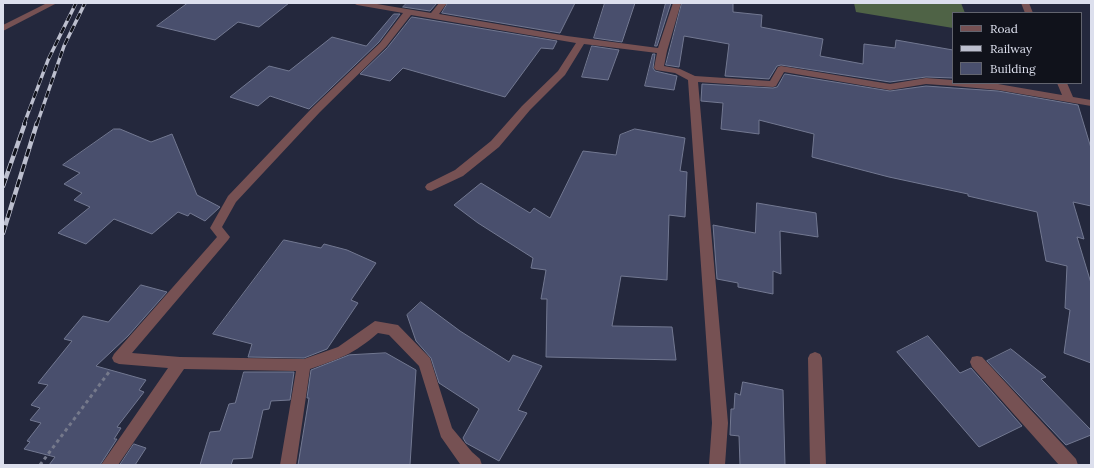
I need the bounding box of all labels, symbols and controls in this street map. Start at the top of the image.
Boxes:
legend [952,12,1082,84]
text: Road [990,21,1018,36]
text: Railway [990,41,1032,56]
text: Building [990,61,1036,76]

